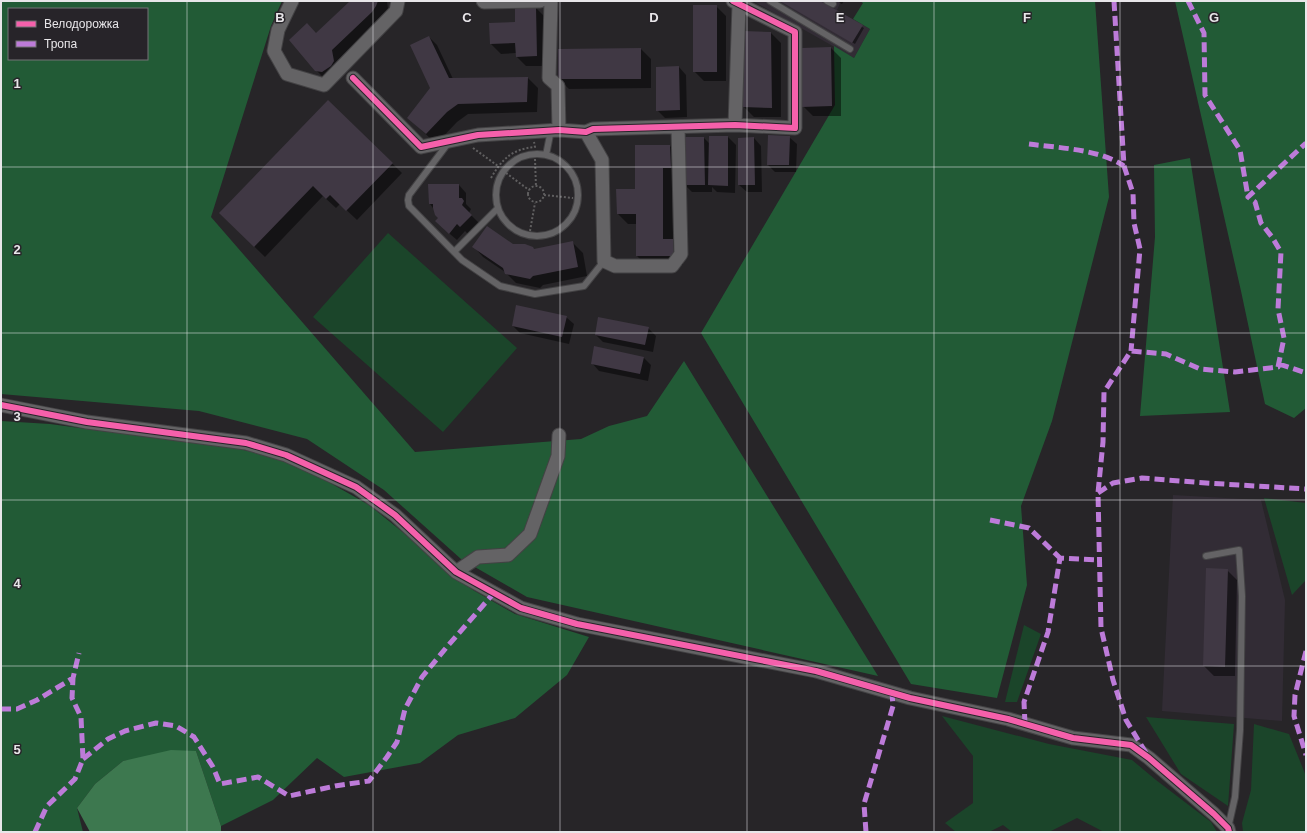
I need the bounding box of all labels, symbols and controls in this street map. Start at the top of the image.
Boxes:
legend [8,8,148,60]
text: B [275,10,285,25]
text: C [462,10,472,25]
text: D [649,10,659,25]
text: E [836,10,845,25]
text: F [1023,10,1031,25]
text: G [1209,10,1219,25]
text: Велодорожка [44,17,119,31]
text: Тропа [44,37,78,51]
text: 1 [13,76,21,91]
text: 2 [13,242,21,257]
text: 3 [13,409,21,424]
text: 4 [13,576,21,591]
text: 5 [13,742,21,757]

